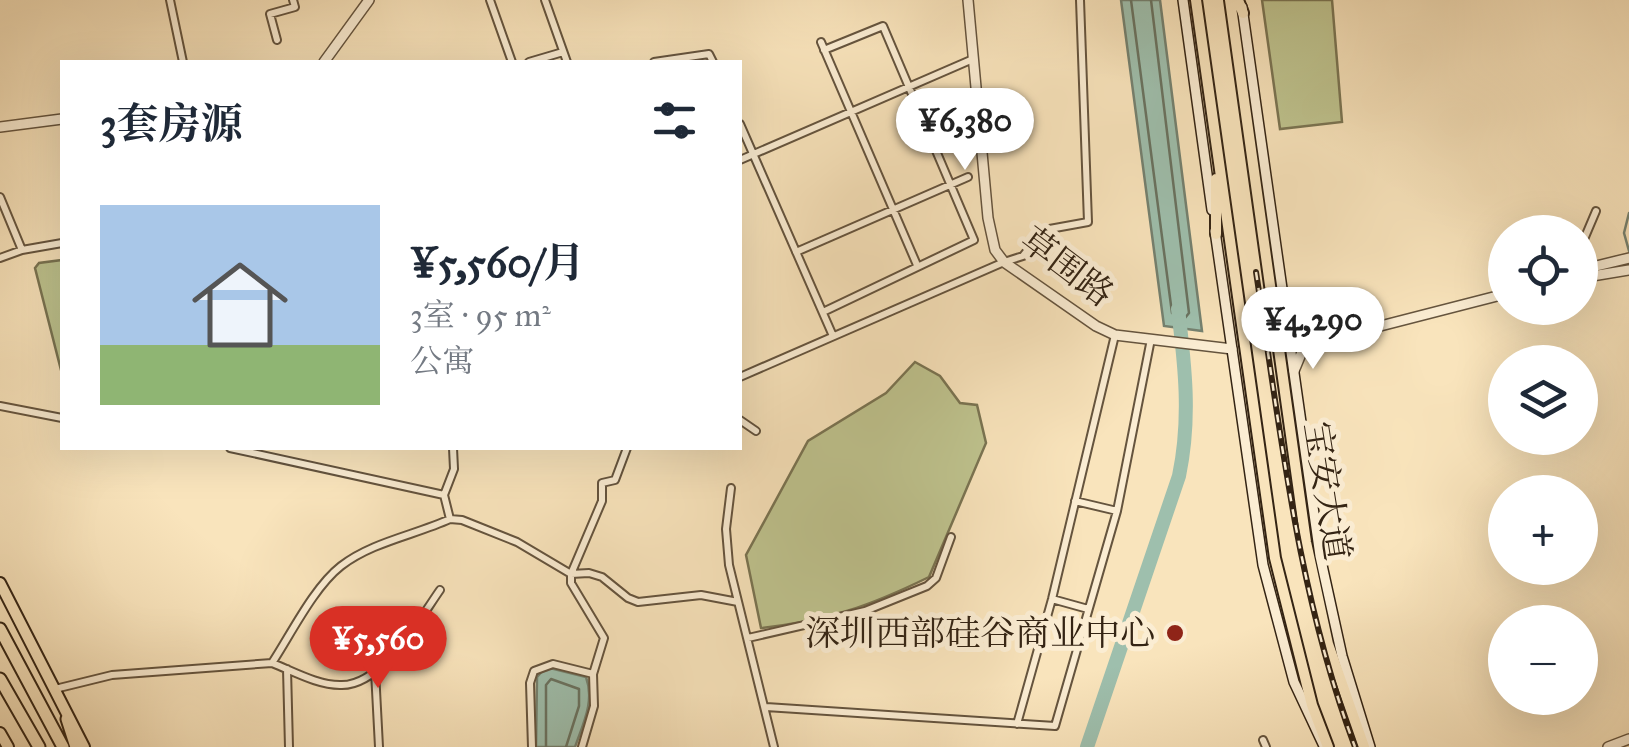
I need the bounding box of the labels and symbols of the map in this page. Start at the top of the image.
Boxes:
pin: ¥6,380 [884,88,1046,173]
street label: 草围路 [1012,218,1122,316]
pin: ¥4,290 [1232,287,1394,372]
street label: 宝安大道 [1295,418,1359,564]
pin: ¥5,560 [297,606,459,691]
place label: 深圳西部硅谷商业中心 [805,612,1155,655]
marker: 深圳西部硅谷商业中心 [1164,622,1186,644]

